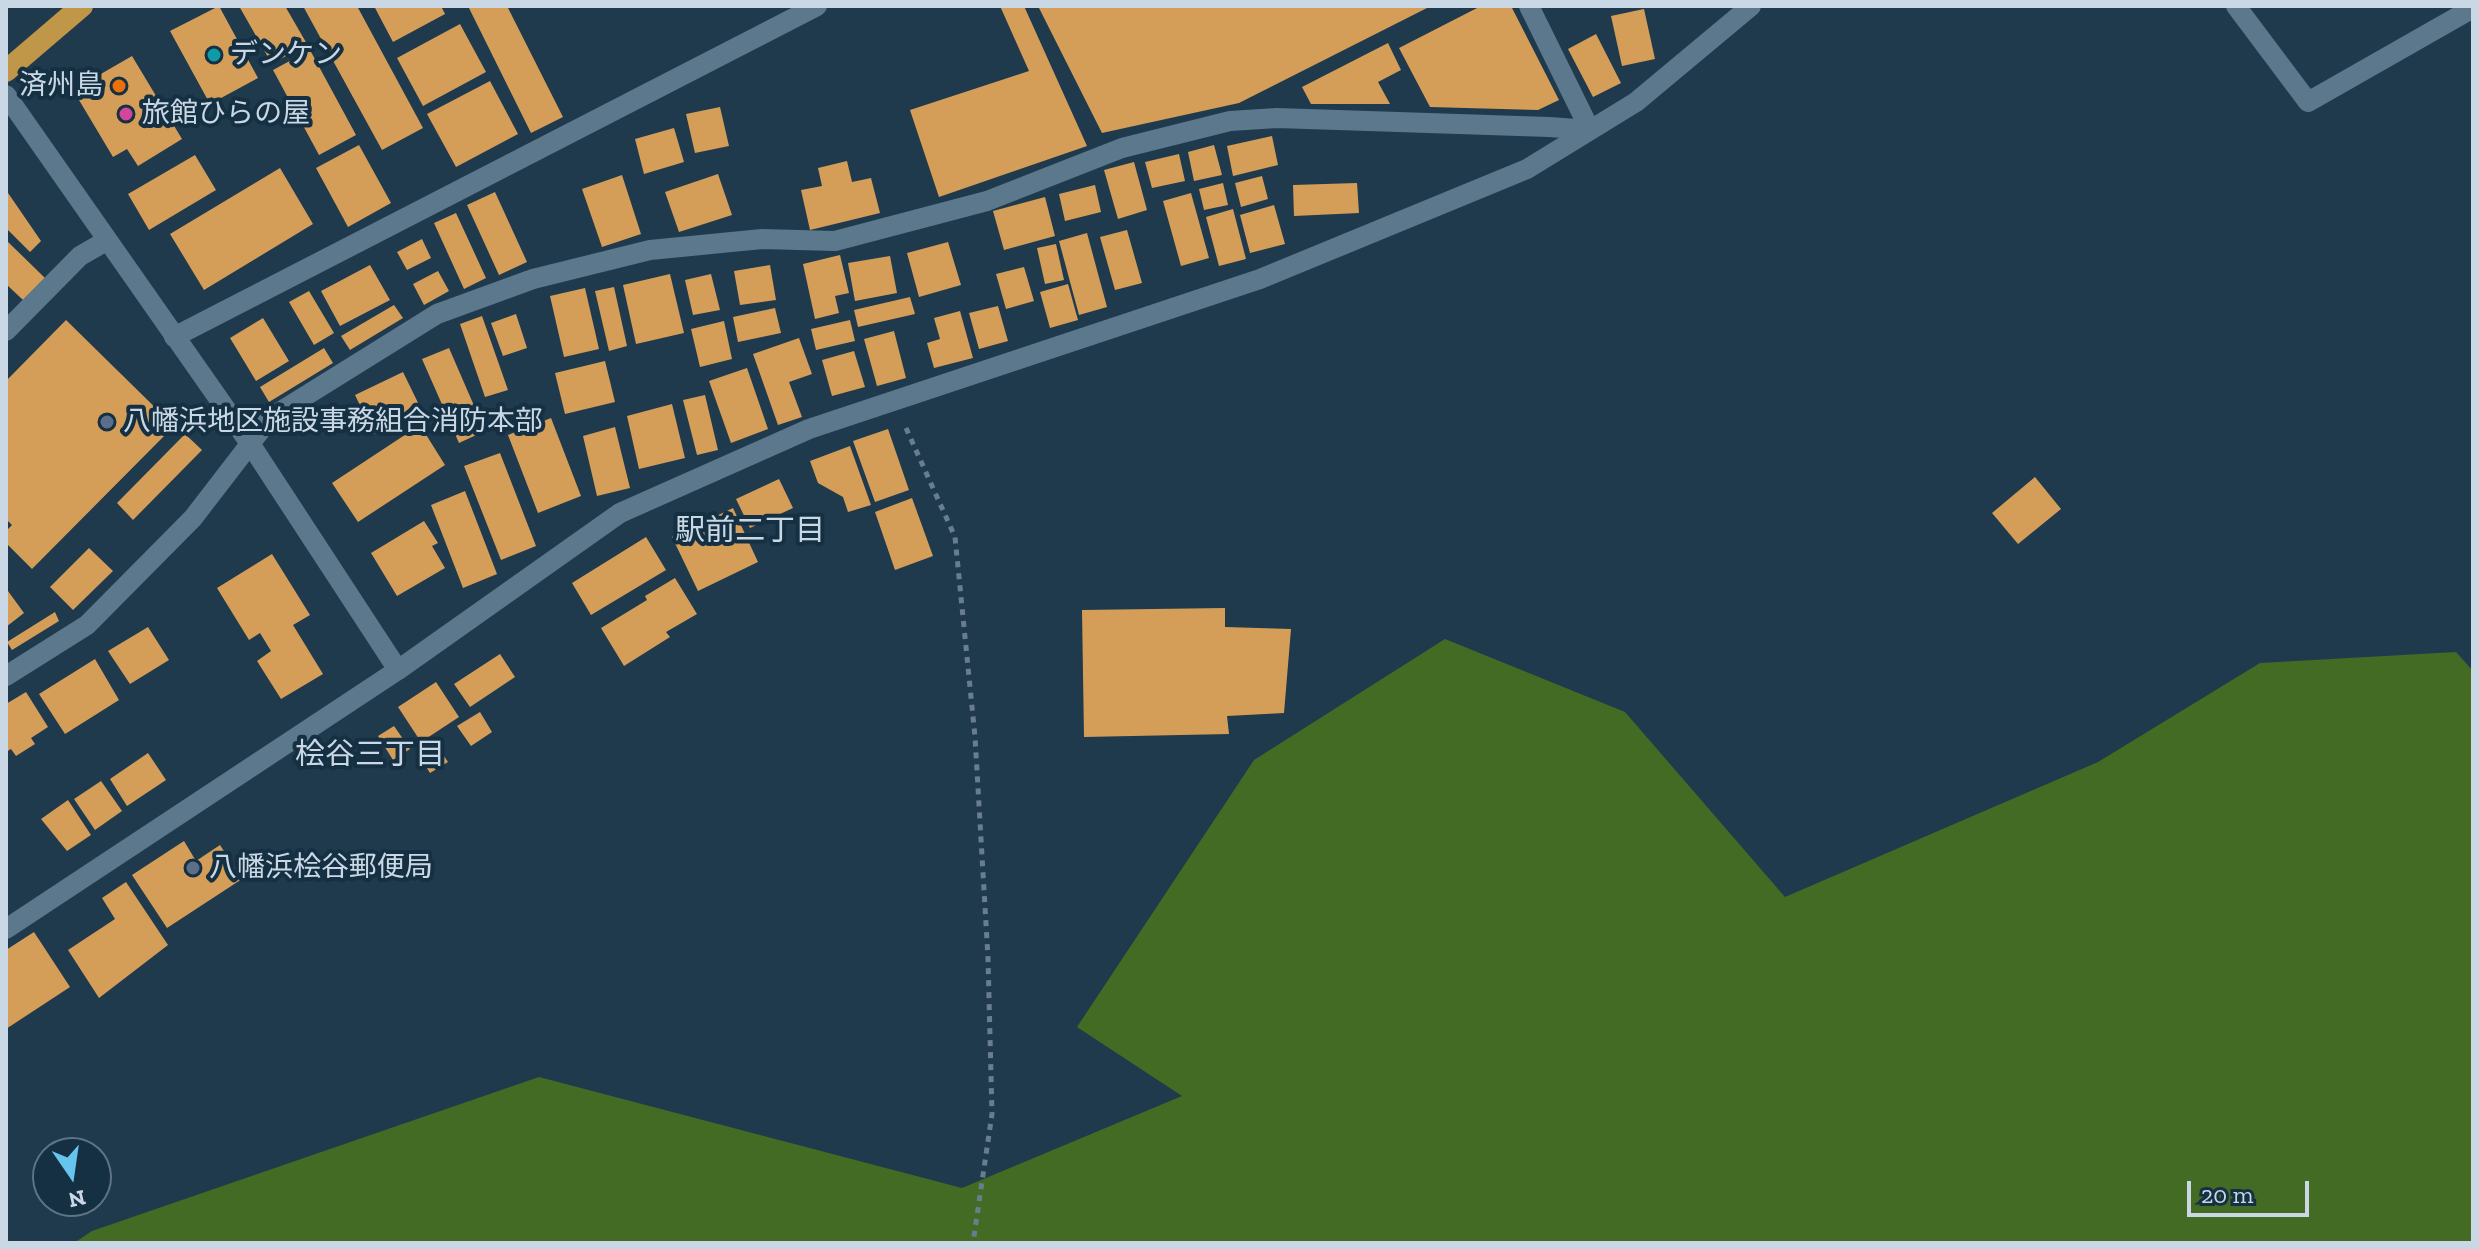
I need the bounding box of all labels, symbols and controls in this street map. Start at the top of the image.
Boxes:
place label: デンケン [230,38,342,72]
marker: デンケン [205,46,223,64]
place label: 済州島 [19,69,103,103]
marker: 済州島 [110,77,128,95]
place label: 旅館ひらの屋 [142,97,310,131]
marker: 旅館ひらの屋 [117,105,135,123]
place label: 八幡浜地区施設事務組合消防本部 [123,405,543,439]
marker: 八幡浜地区施設事務組合消防本部 [98,413,116,431]
district label: 駅前二丁目 [675,513,825,549]
district label: 桧谷三丁目 [295,737,445,773]
place label: 八幡浜桧谷郵便局 [209,851,433,885]
marker: 八幡浜桧谷郵便局 [184,859,202,877]
north arrow [32,1137,112,1217]
scale bar [2191,1165,2313,1215]
text: 20 m [2201,1180,2253,1209]
text: N [66,1184,88,1214]

